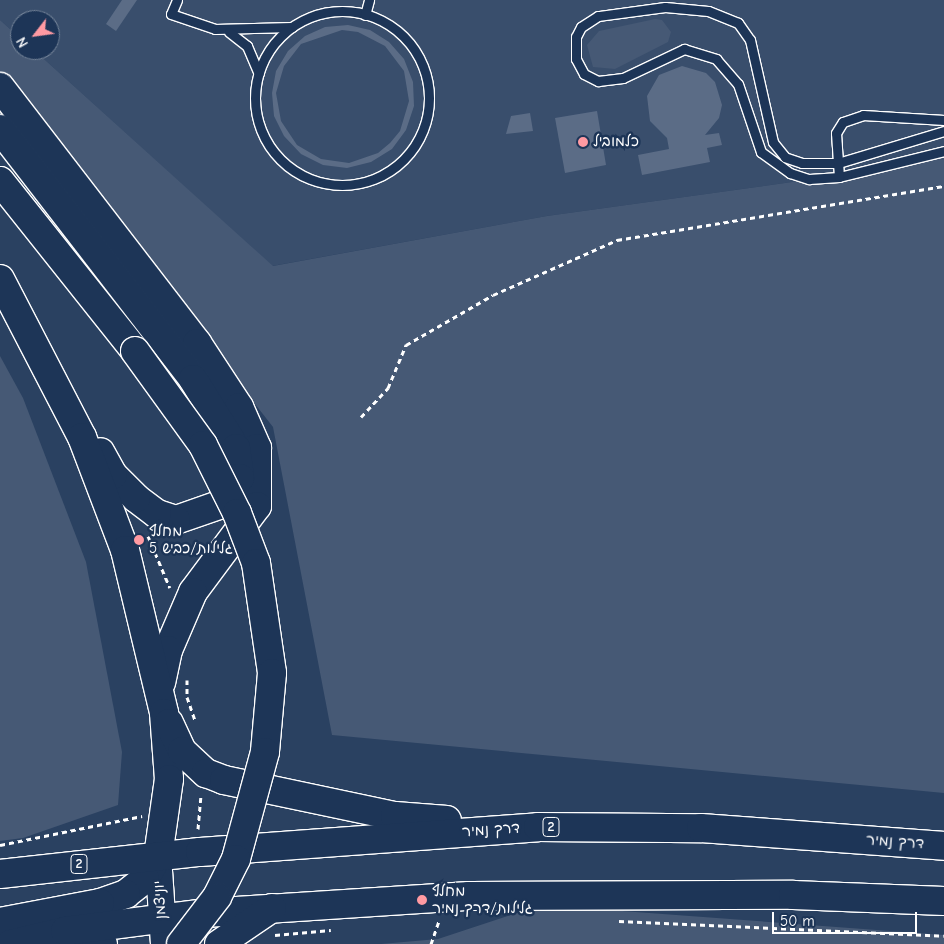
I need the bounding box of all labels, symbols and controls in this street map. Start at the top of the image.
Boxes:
north arrow [10,10,60,60]
text: N [13,34,32,50]
place label: כלמוביל [593,133,639,151]
marker: כלמוביל [577,136,589,148]
place label: מחלף גלילות/כביש 5 [149,522,233,557]
marker: מחלף גלילות/כביש 5 [133,534,145,546]
road number: 2 [542,816,560,839]
street label: דרך נמיר [461,819,521,841]
street label: דרך נמיר [865,831,925,853]
road number: 2 [70,852,88,876]
street label: יוניצמן [150,880,170,920]
place label: מחלף גלילות/דרך נמיר [432,882,533,917]
marker: מחלף גלילות/דרך נמיר [416,894,428,906]
scale bar [774,902,919,934]
text: 50 m [780,912,815,930]

